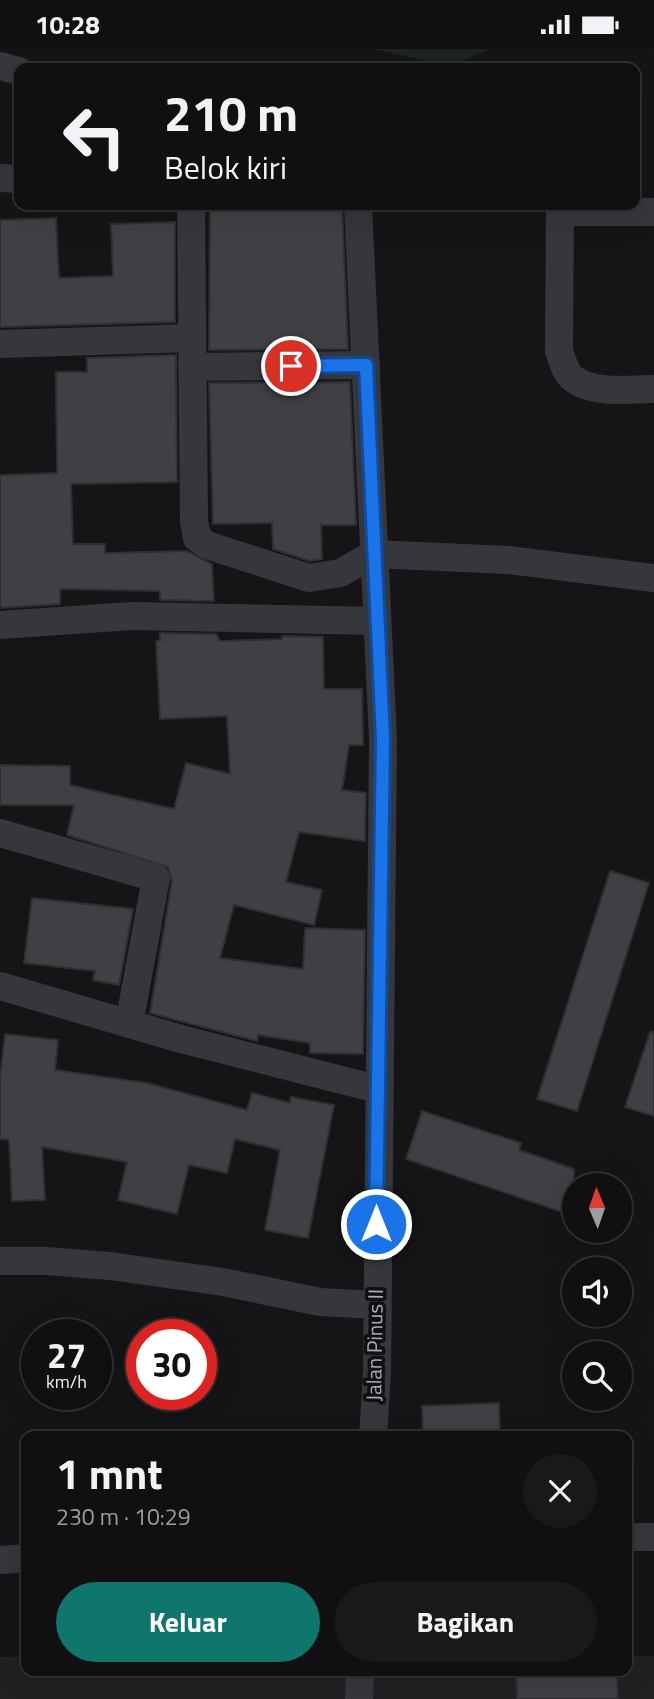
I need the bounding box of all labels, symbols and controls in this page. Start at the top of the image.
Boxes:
text: 10:28 [35,5,100,44]
text: 210 m [164,75,298,150]
icon: left [49,91,140,182]
text: Belok kiri [164,143,287,191]
pin [261,336,321,396]
icon: arrive [272,347,310,385]
north arrow [562,1173,632,1243]
map controls [562,1173,632,1411]
position arrow [339,1187,413,1261]
button: sound [562,1257,632,1327]
street label: Jalan Pinus II [357,1289,391,1401]
speed limit sign: 30 [126,1319,217,1410]
text: 27 [47,1328,86,1382]
button: search [562,1341,632,1411]
text: km/h [46,1368,87,1395]
text: 1 mnt [56,1441,163,1505]
button: close [523,1454,597,1528]
text: 230 m · 10:29 [56,1499,191,1534]
button: Keluar [56,1582,320,1662]
button: Bagikan [334,1582,597,1662]

